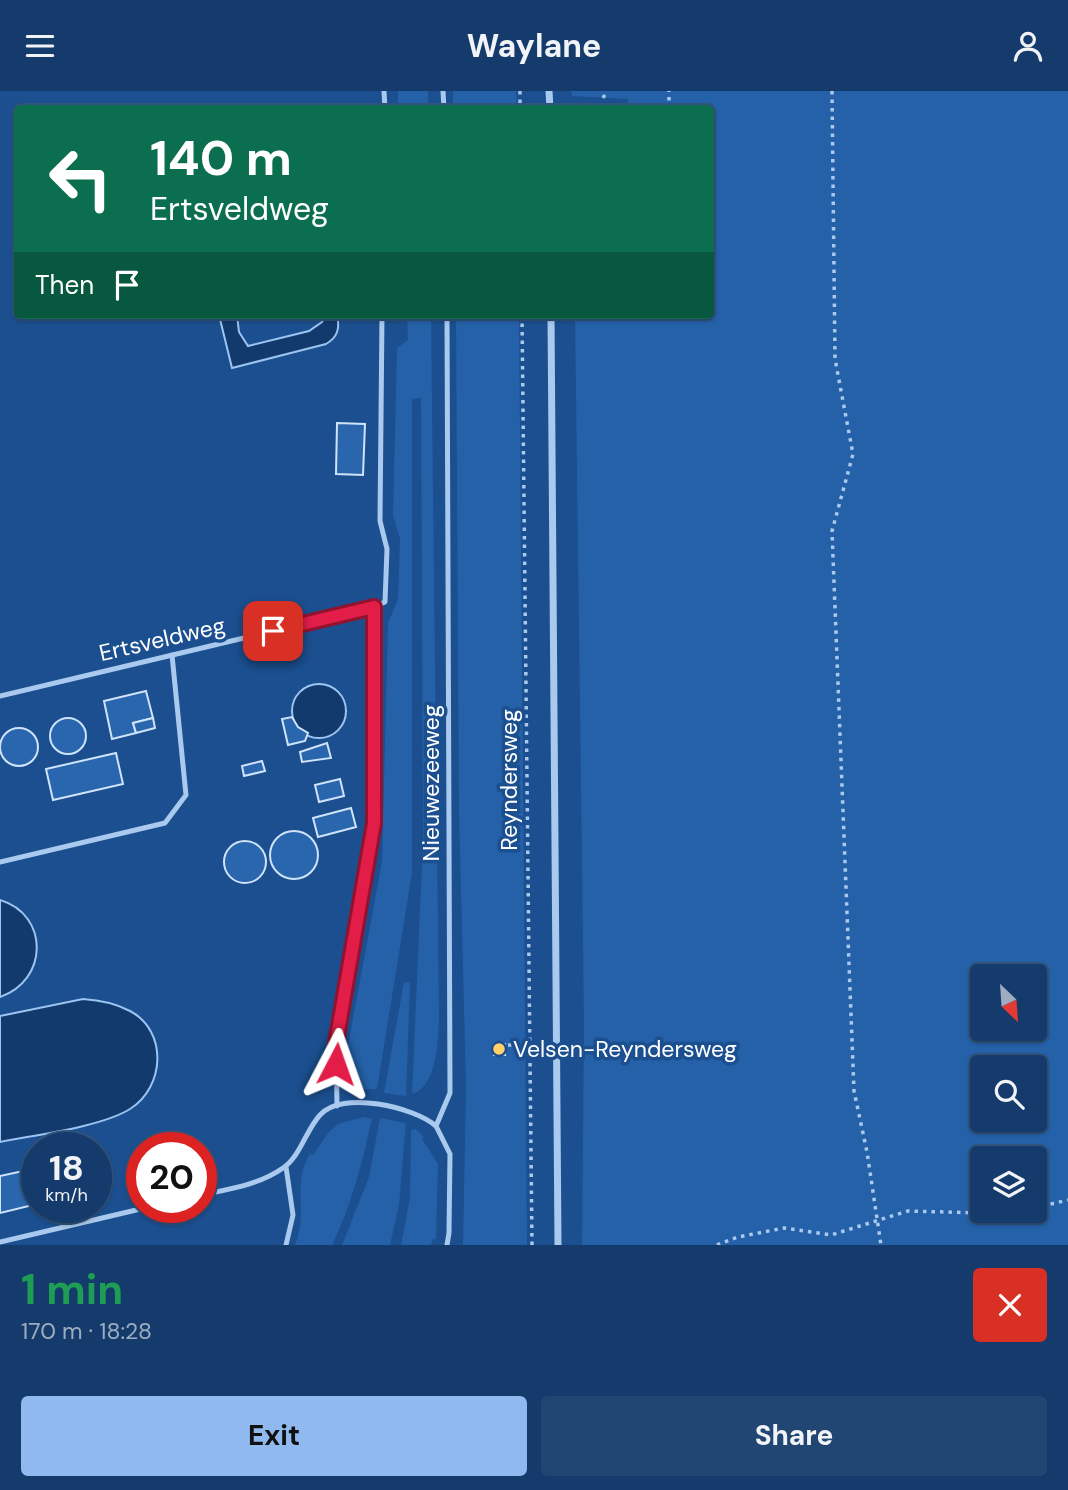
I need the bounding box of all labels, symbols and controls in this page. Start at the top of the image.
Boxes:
text: Waylane [467,25,601,67]
icon: menu [21,27,59,65]
icon: person [1009,27,1047,65]
text: 140 m [150,126,292,190]
icon: left [35,133,126,224]
text: Ertsveldweg [150,188,329,230]
icon: arrive [108,266,146,304]
text: Then [35,268,94,302]
pin [243,601,303,661]
street label: Ertsveldweg [96,610,228,668]
icon: arrive [254,612,292,650]
street label: Nieuwezeeweg [416,704,446,861]
street label: Reyndersweg [494,709,524,851]
north arrow [970,964,1046,1041]
map controls [970,964,1047,1223]
position arrow [299,1027,373,1101]
place label: Velsen-Reyndersweg [513,1034,737,1064]
marker: Velsen-Reyndersweg [491,1041,507,1057]
button: search [970,1055,1047,1132]
speed limit sign: 20 [126,1132,217,1223]
text: 18 [49,1145,84,1191]
button: layers [970,1146,1047,1223]
text: km/h [45,1183,88,1207]
text: 1 min [21,1262,123,1317]
button: close [973,1268,1047,1342]
text: 170 m · 18:28 [21,1316,152,1346]
button: Exit [21,1396,527,1476]
button: Share [541,1396,1047,1476]

